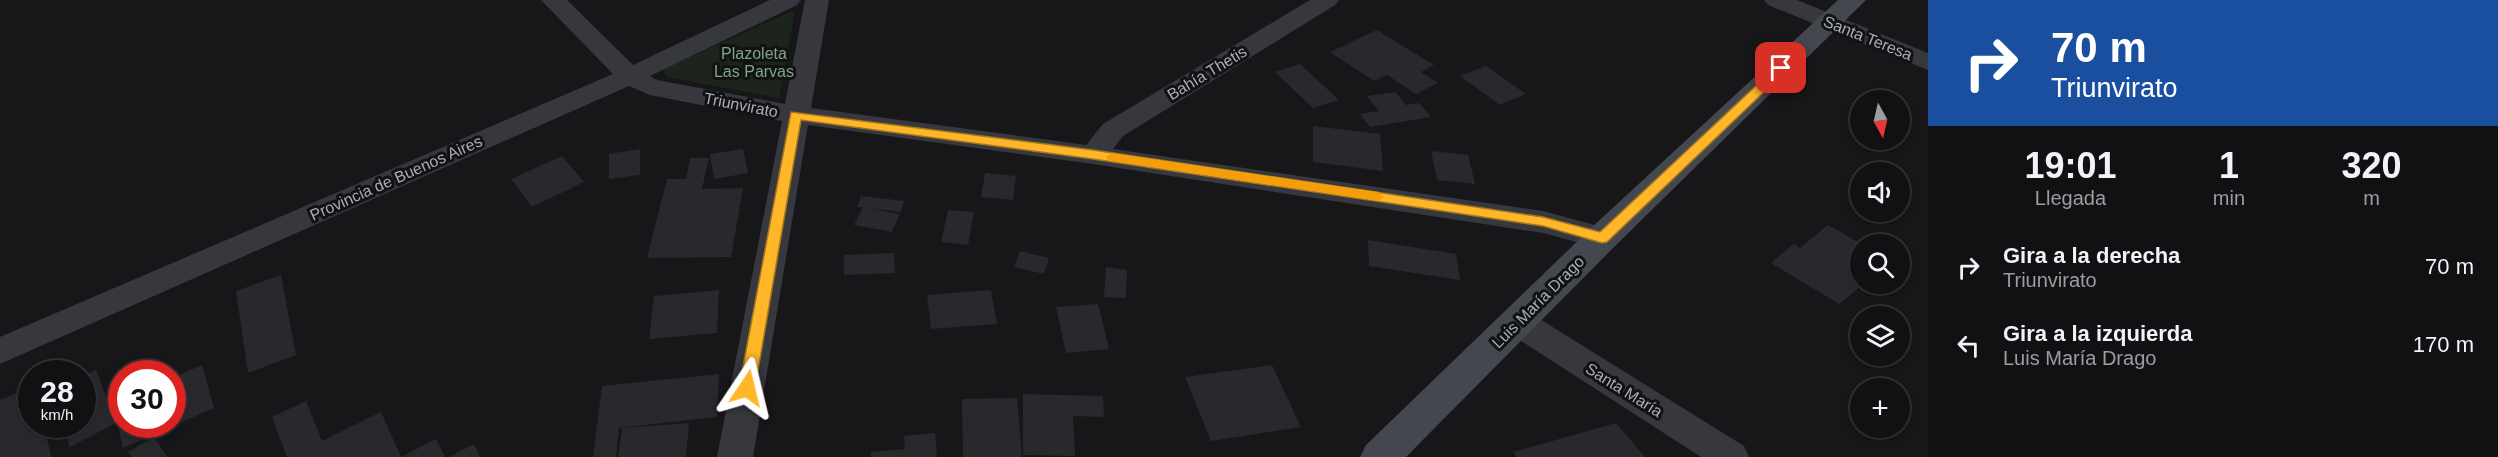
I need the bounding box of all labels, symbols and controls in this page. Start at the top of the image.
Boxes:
street label: Santa Teresa [1821,13,1915,64]
icon: right [1952,24,2030,102]
text: 70 m [2051,24,2147,71]
pin [1755,42,1806,93]
street label: Bahía Thetis [1164,43,1250,103]
park label: Plazoleta Las Parvas [714,45,794,80]
icon: arrive [1764,51,1797,84]
text: Triunvirato [2051,73,2178,103]
street label: Triunvirato [703,90,780,121]
north arrow [1850,90,1910,150]
map controls [1850,90,1910,438]
street label: Provincia de Buenos Aires [307,132,485,224]
text: 19:01 [2024,145,2116,186]
text: 1 [2219,145,2239,186]
text: 320 [2341,145,2402,186]
button: sound [1850,162,1910,222]
text: Llegada [2035,187,2106,209]
text: min [2213,187,2245,209]
text: m [2363,187,2380,209]
button: search [1850,234,1910,294]
text: Gira a la derecha [2003,243,2180,268]
icon: right [1952,251,1985,284]
street label: Luis María Drago [1489,253,1587,351]
text: 70 m [2425,254,2474,279]
text: Triunvirato [2003,269,2097,291]
button: layers [1850,306,1910,366]
text: Gira a la izquierda [2003,321,2193,346]
icon: left [1952,329,1985,362]
text: 170 m [2413,332,2474,357]
text: Luis María Drago [2003,347,2156,369]
position arrow [715,356,779,420]
speed limit sign: 30 [108,360,186,438]
street label: Santa María [1583,360,1666,420]
text: 28 [40,375,74,408]
button: + [1850,378,1910,438]
text: km/h [41,406,73,423]

